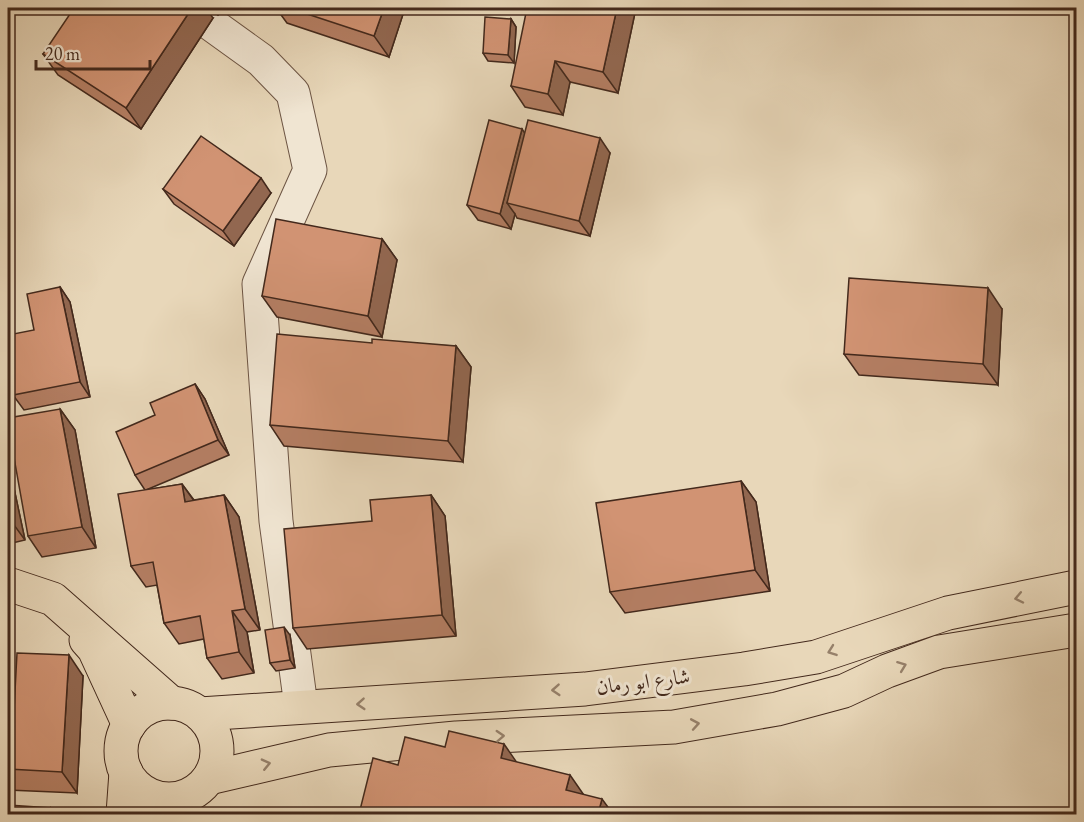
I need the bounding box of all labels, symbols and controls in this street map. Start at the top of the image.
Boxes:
scale bar [36,33,150,71]
text: 20 m [45,42,80,65]
one-way arrow [1014,591,1024,604]
one-way arrow [827,644,838,656]
one-way arrow [896,660,907,673]
street label: شارع ابو رمان [595,662,692,705]
one-way arrow [552,684,561,697]
one-way arrow [357,697,366,710]
one-way arrow [690,718,700,730]
one-way arrow [496,730,505,743]
one-way arrow [260,759,270,772]

